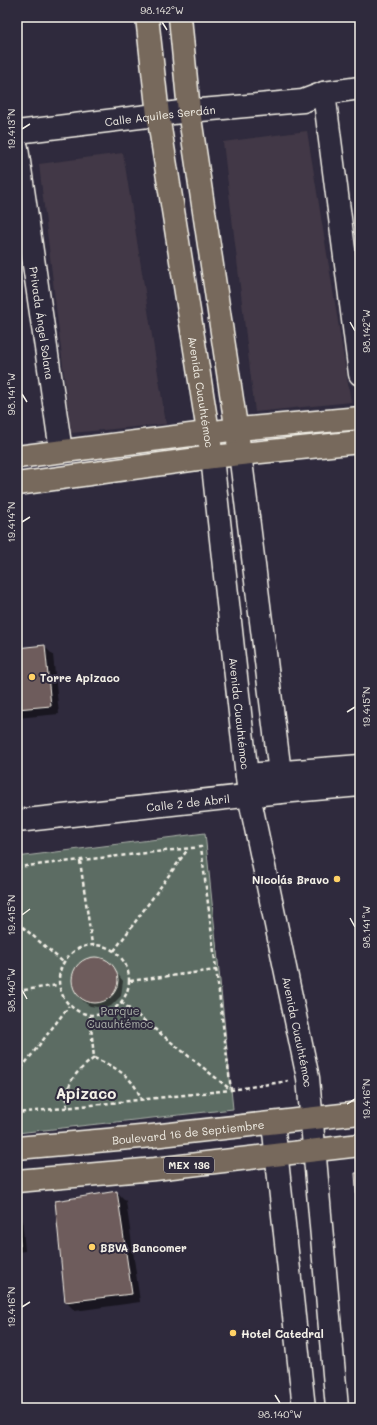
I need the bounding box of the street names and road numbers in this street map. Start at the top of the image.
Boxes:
street label: Calle Aquiles Serdán [104,101,216,129]
street label: Privada Ángel Solana [27,266,58,381]
street label: Avenida Cuauhtémoc [186,335,218,449]
street label: Avenida Cuauhtémoc [227,657,254,770]
street label: Calle 2 de Abril [145,790,230,814]
street label: Avenida Cuauhtémoc [280,975,316,1088]
street label: Boulevard 16 de Septiembre [111,1116,265,1147]
road number: MEX 136 [164,1157,214,1173]

